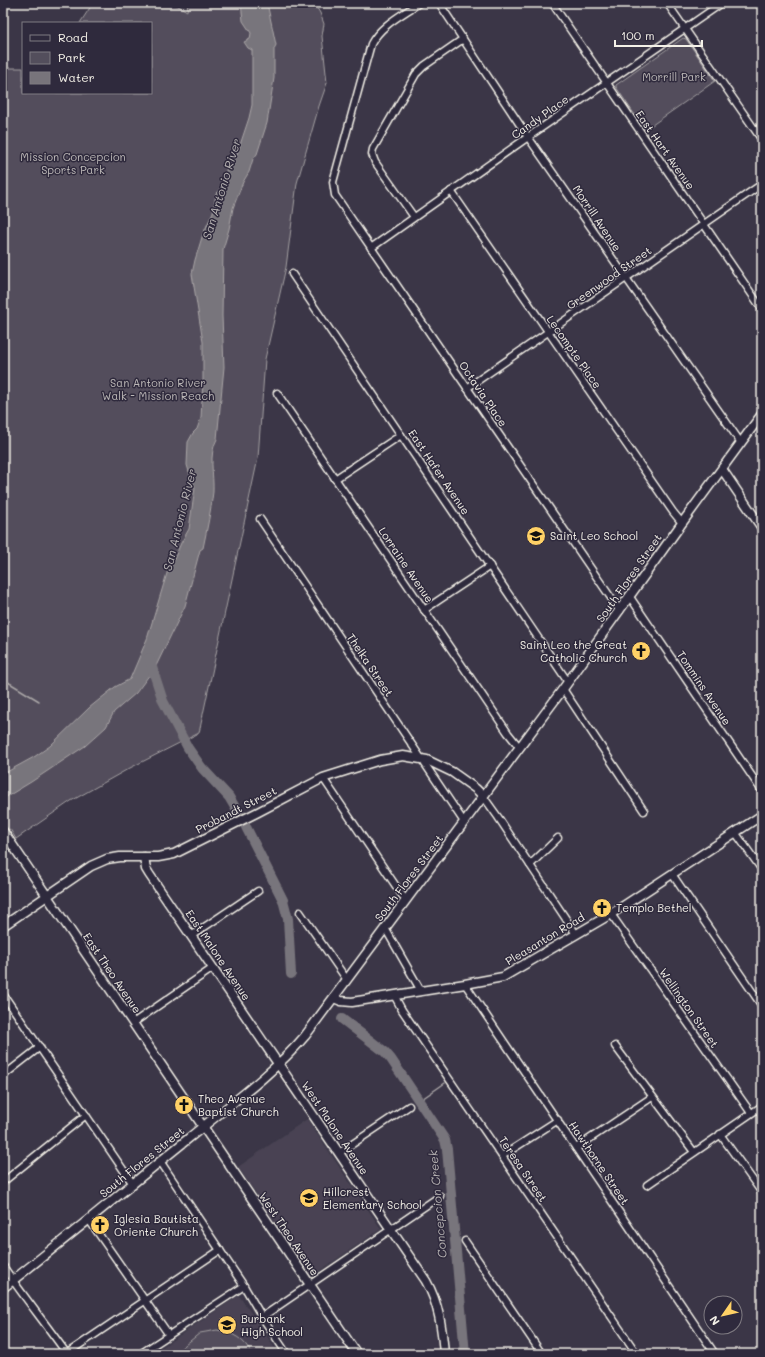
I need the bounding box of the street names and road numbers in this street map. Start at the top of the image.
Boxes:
street label: Candy Place [508,91,571,142]
street label: East Hart Avenue [632,107,698,192]
street label: Morrill Avenue [570,182,625,254]
street label: Greenwood Street [563,243,654,313]
street label: Lecompte Place [544,312,605,391]
street label: Octavia Place [456,358,511,430]
street label: East Hafer Avenue [405,426,474,517]
street label: Lorraine Avenue [376,524,437,606]
street label: South Flores Street [592,530,665,625]
street label: Thelka Street [344,630,397,699]
street label: Tommins Avenue [674,648,735,728]
street label: Probandt Street [193,783,279,836]
street label: South Flores Street [371,831,446,924]
street label: East Malone Avenue [182,906,254,1003]
street label: Pleasanton Road [502,909,587,968]
street label: East Theo Avenue [80,930,145,1016]
street label: Wellington Street [656,965,723,1051]
street label: West Malone Avenue [299,1078,372,1177]
street label: Hawthorne Street [566,1118,633,1208]
street label: South Flores Street [96,1123,187,1200]
street label: Teresa Street [496,1133,551,1205]
street label: West Theo Avenue [256,1189,323,1278]

